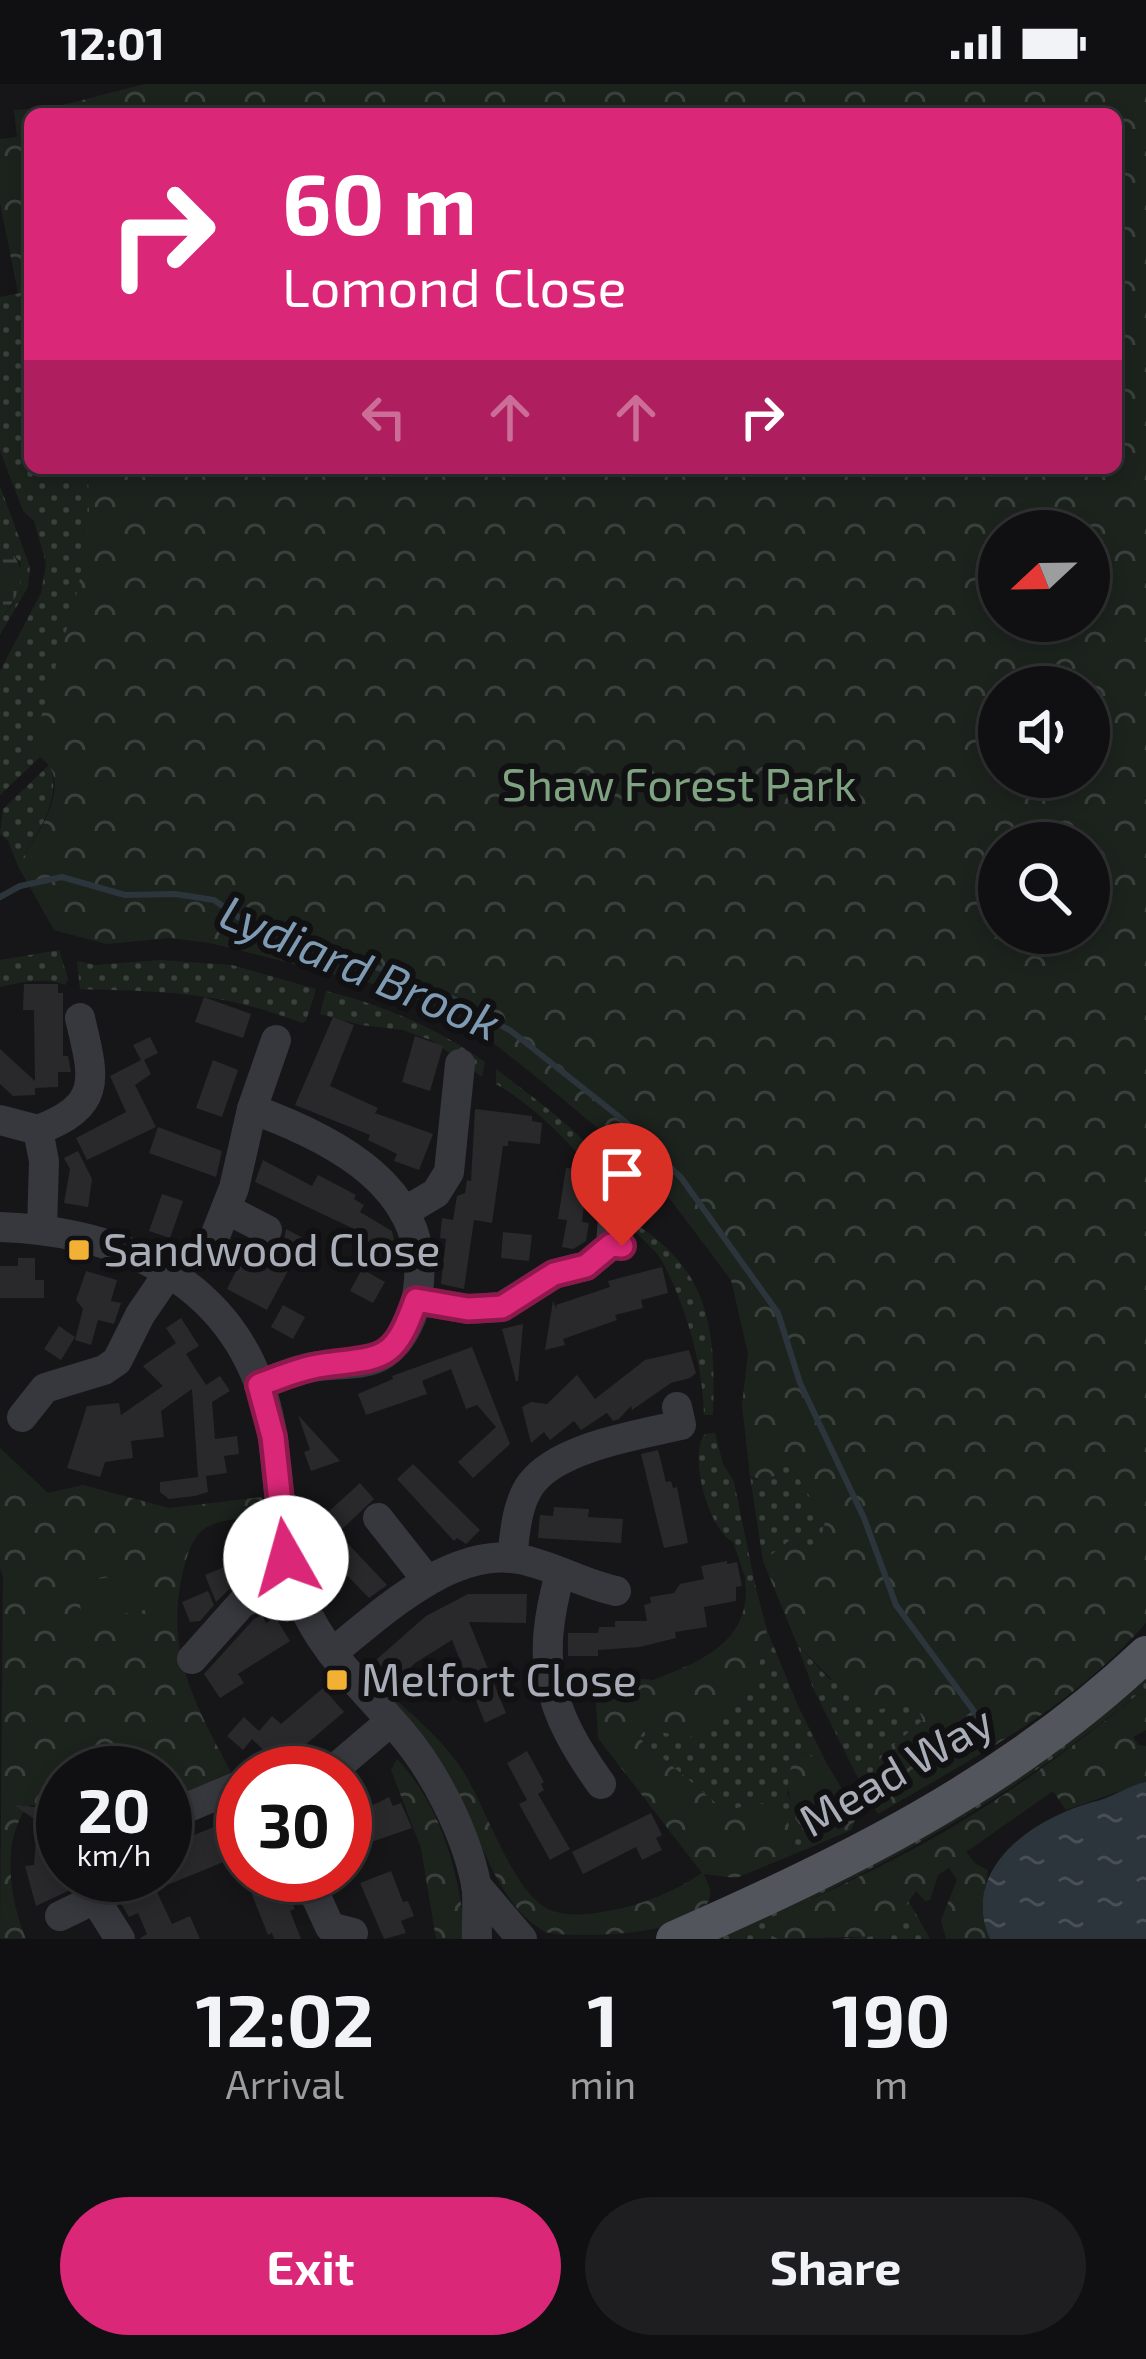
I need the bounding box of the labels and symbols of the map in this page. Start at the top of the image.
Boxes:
north arrow [978,510,1110,642]
park label: Shaw Forest Park [501,756,857,810]
water label: Lydiard Brook [212,881,509,1051]
pin [571,1123,673,1246]
place label: Sandwood Close [103,1221,440,1275]
marker: Sandwood Close [66,1237,92,1263]
position arrow [223,1495,349,1621]
place label: Melfort Close [361,1651,637,1705]
marker: Melfort Close [324,1667,350,1693]
street label: Mead Way [789,1692,1001,1846]
speed limit sign: 30 [216,1746,372,1902]

